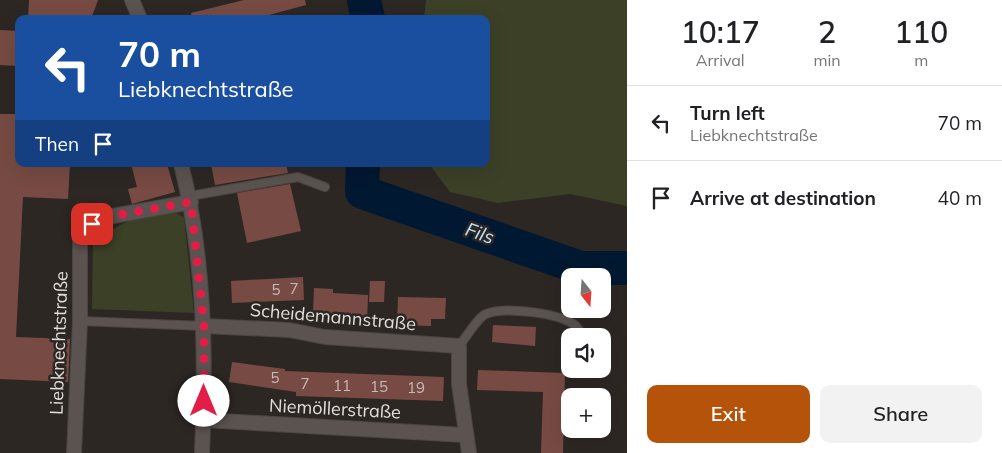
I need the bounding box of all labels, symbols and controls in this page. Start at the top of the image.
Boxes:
text: 10:17 [681,13,760,51]
text: 2 [818,13,836,51]
text: 110 [894,13,948,51]
text: 70 m [118,32,201,76]
icon: left [35,35,100,100]
text: Arrival [696,50,745,70]
text: min [813,50,841,70]
text: m [914,50,928,70]
text: Liebknechtstraße [118,75,294,103]
text: Turn left [690,101,765,125]
icon: left [647,109,675,137]
text: 70 m [938,111,982,135]
text: Liebknechtstraße [690,125,818,145]
icon: arrive [89,130,117,158]
text: Then [35,132,79,156]
icon: arrive [647,184,675,212]
text: Arrive at destination [690,186,876,210]
text: 40 m [938,186,982,210]
pin [71,203,113,245]
icon: arrive [78,210,106,238]
water label: Fils [462,217,498,249]
north arrow [561,268,611,318]
map controls [561,268,611,438]
street label: Liebknechtstraße [45,271,72,415]
house number: 7 [289,279,299,298]
house number: 5 [271,280,281,299]
street label: Scheidemannstraße [249,298,417,335]
button: sound [561,328,611,378]
house number: 5 [270,368,280,387]
position arrow [177,374,229,426]
house number: 7 [300,374,310,393]
house number: 11 [333,376,351,395]
house number: 15 [370,377,388,396]
house number: 19 [407,378,425,397]
button: Exit [647,385,810,443]
button: Share [820,385,982,443]
button: + [561,388,611,438]
street label: Niemöllerstraße [269,394,402,423]

